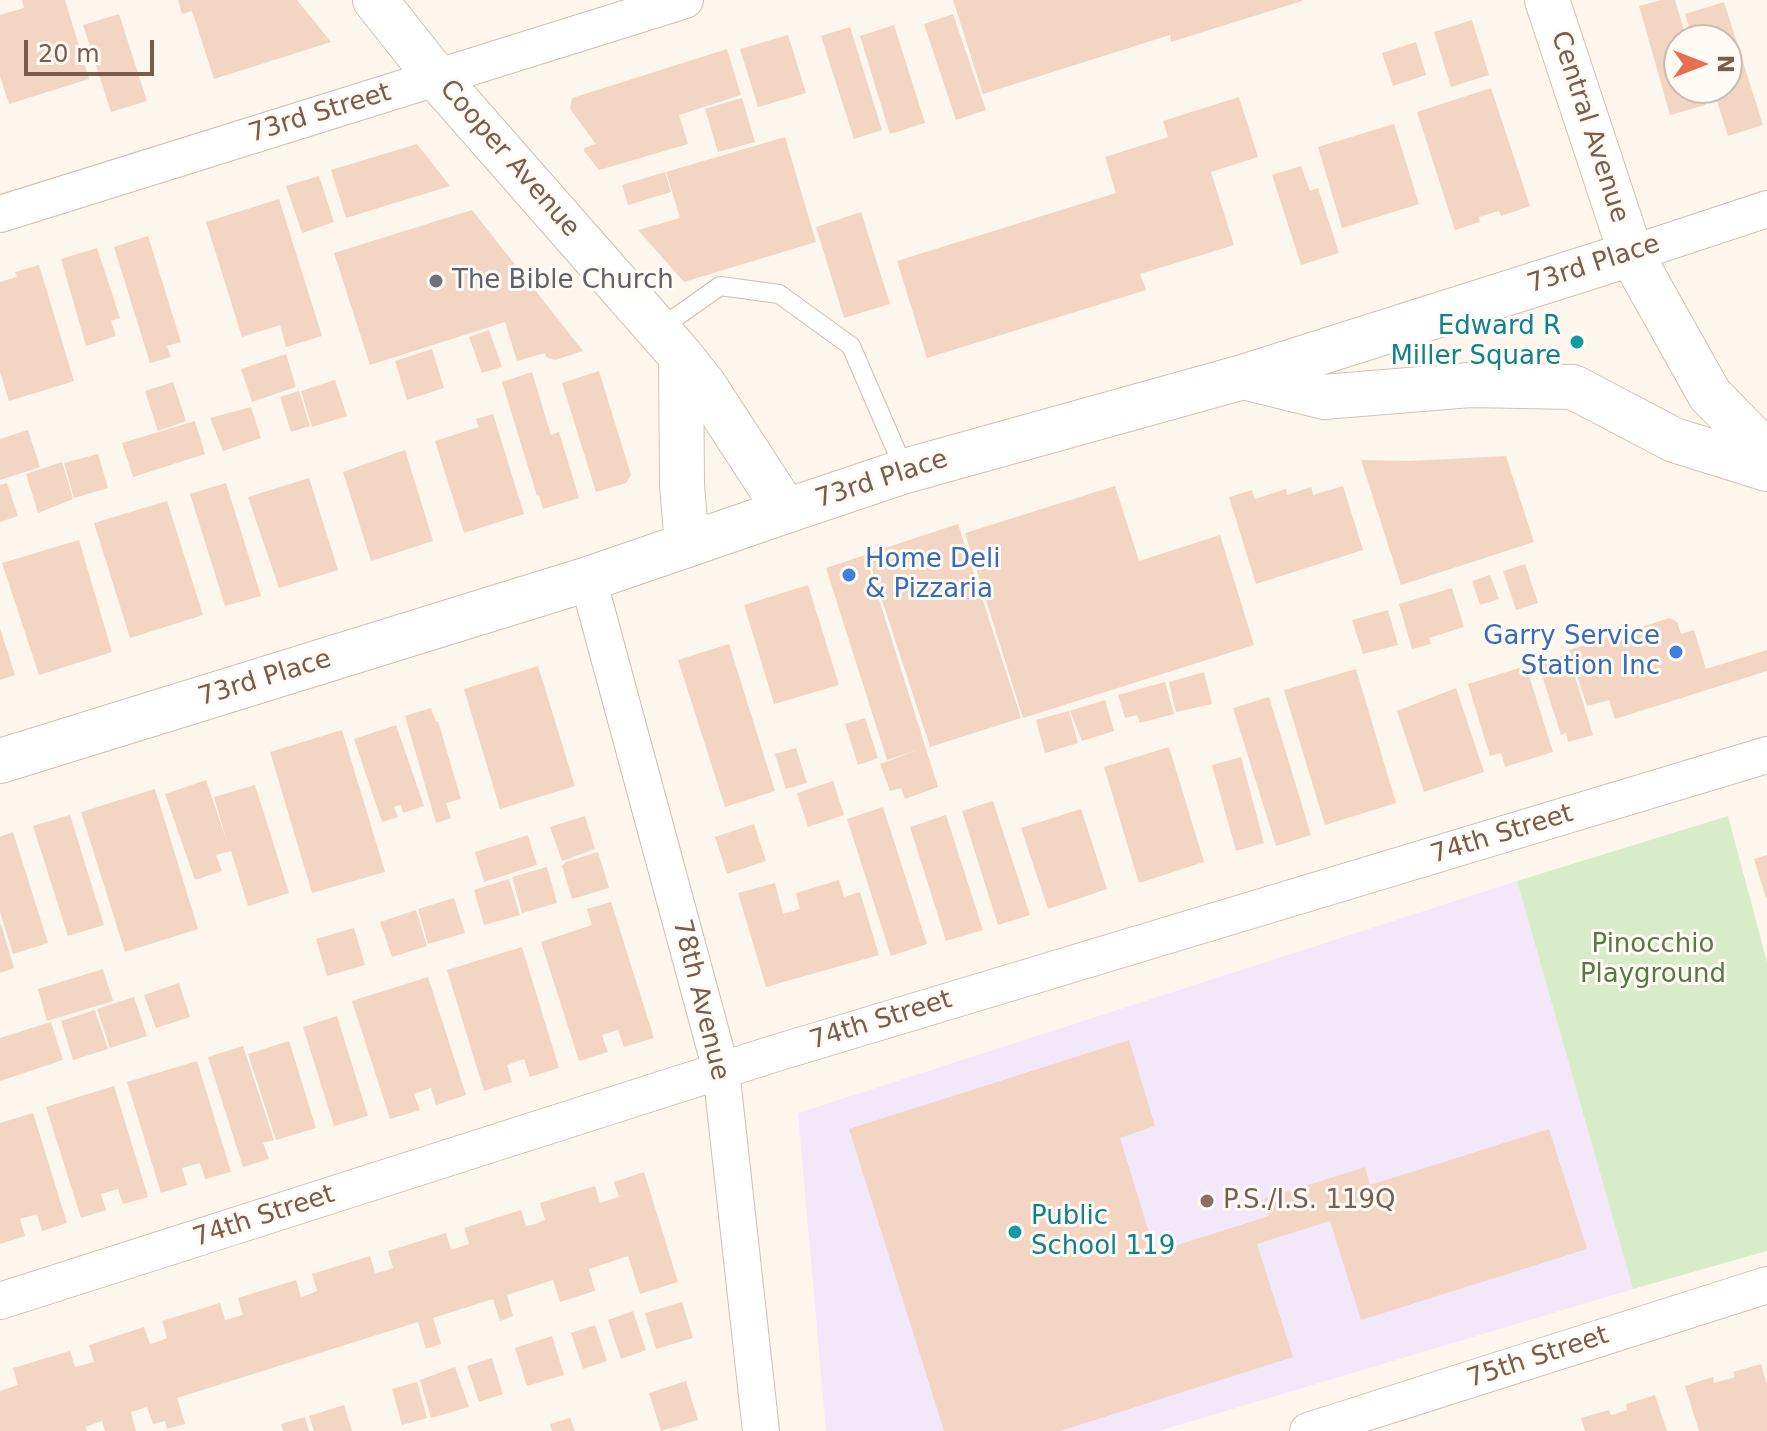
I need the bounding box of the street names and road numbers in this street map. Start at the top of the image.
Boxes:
street label: Central Avenue [1543,27,1635,227]
street label: Cooper Avenue [432,74,586,244]
street label: 73rd Street [245,78,395,150]
street label: 73rd Place [1524,229,1664,301]
street label: 73rd Place [812,444,952,516]
street label: 73rd Place [195,644,335,714]
street label: 74th Street [1427,799,1577,871]
street label: 78th Avenue [665,916,735,1084]
street label: 74th Street [806,985,956,1057]
street label: 74th Street [189,1179,339,1255]
street label: 75th Street [1463,1320,1613,1396]

